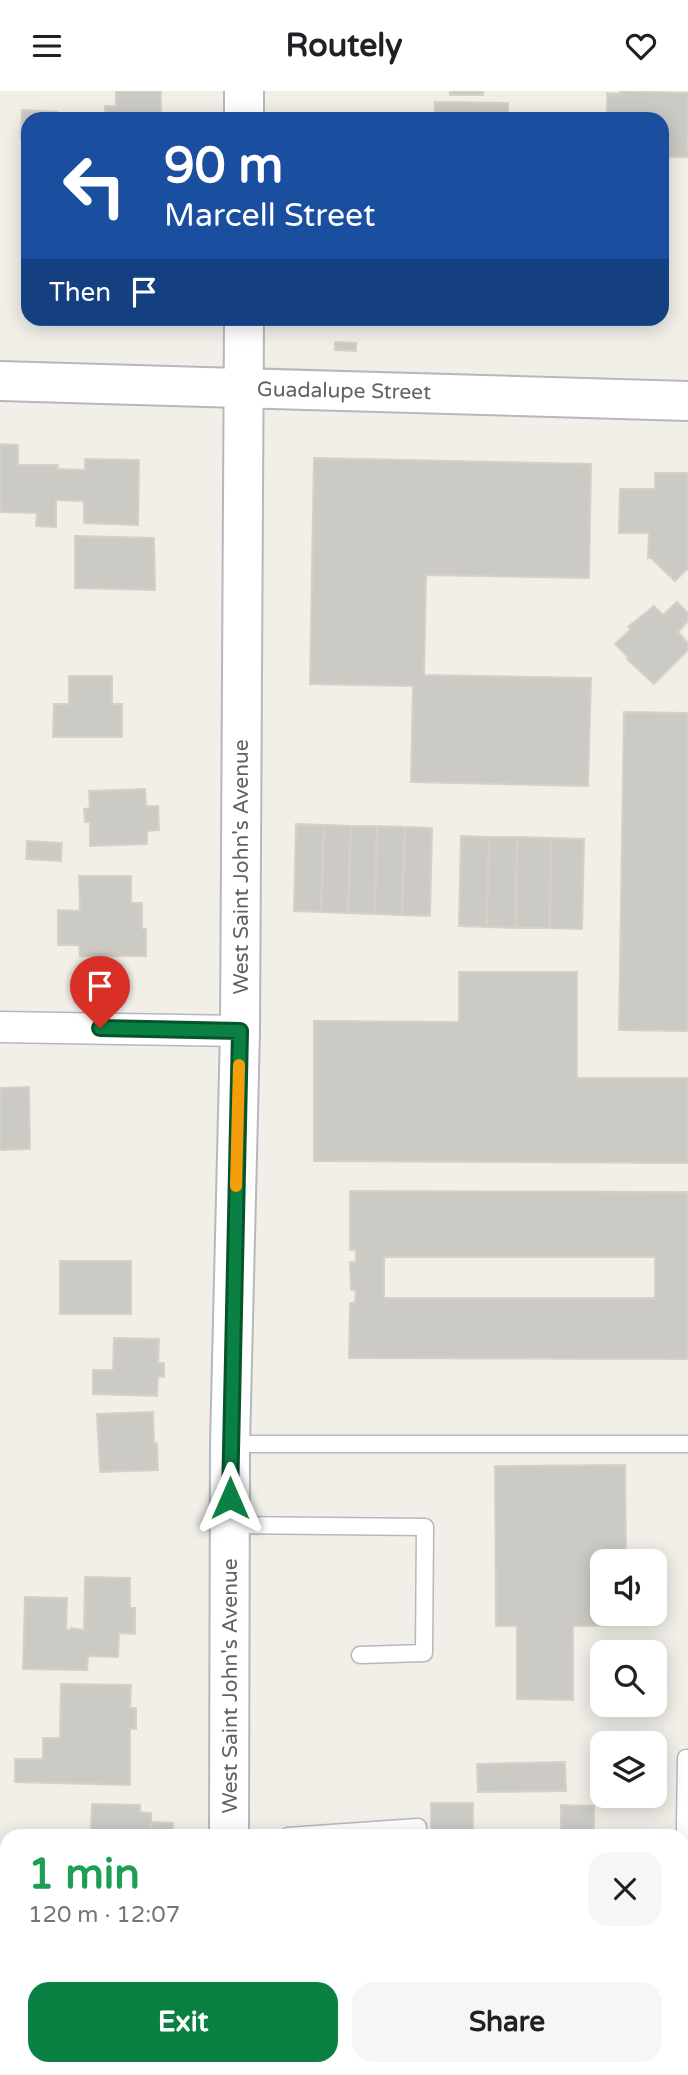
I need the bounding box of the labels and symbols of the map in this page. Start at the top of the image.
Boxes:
street label: Guadalupe Street [257,377,431,405]
street label: West Saint John's Avenue [229,739,254,995]
pin [70,956,130,1028]
position arrow [193,1461,267,1535]
street label: West Saint John's Avenue [218,1558,243,1814]

